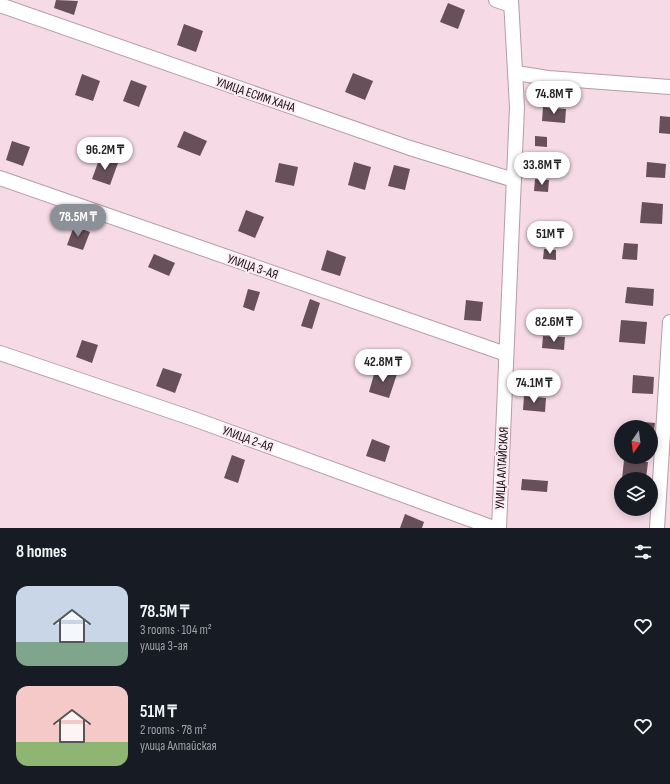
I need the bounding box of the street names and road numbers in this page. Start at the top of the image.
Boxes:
street label: УЛИЦА ЕСИМ ХАНА [214,74,298,116]
street label: УЛИЦА 3-АЯ [225,251,280,283]
street label: УЛИЦА 2-АЯ [220,422,275,455]
street label: УЛИЦА АЛТАЙСКАЯ [492,426,512,510]

